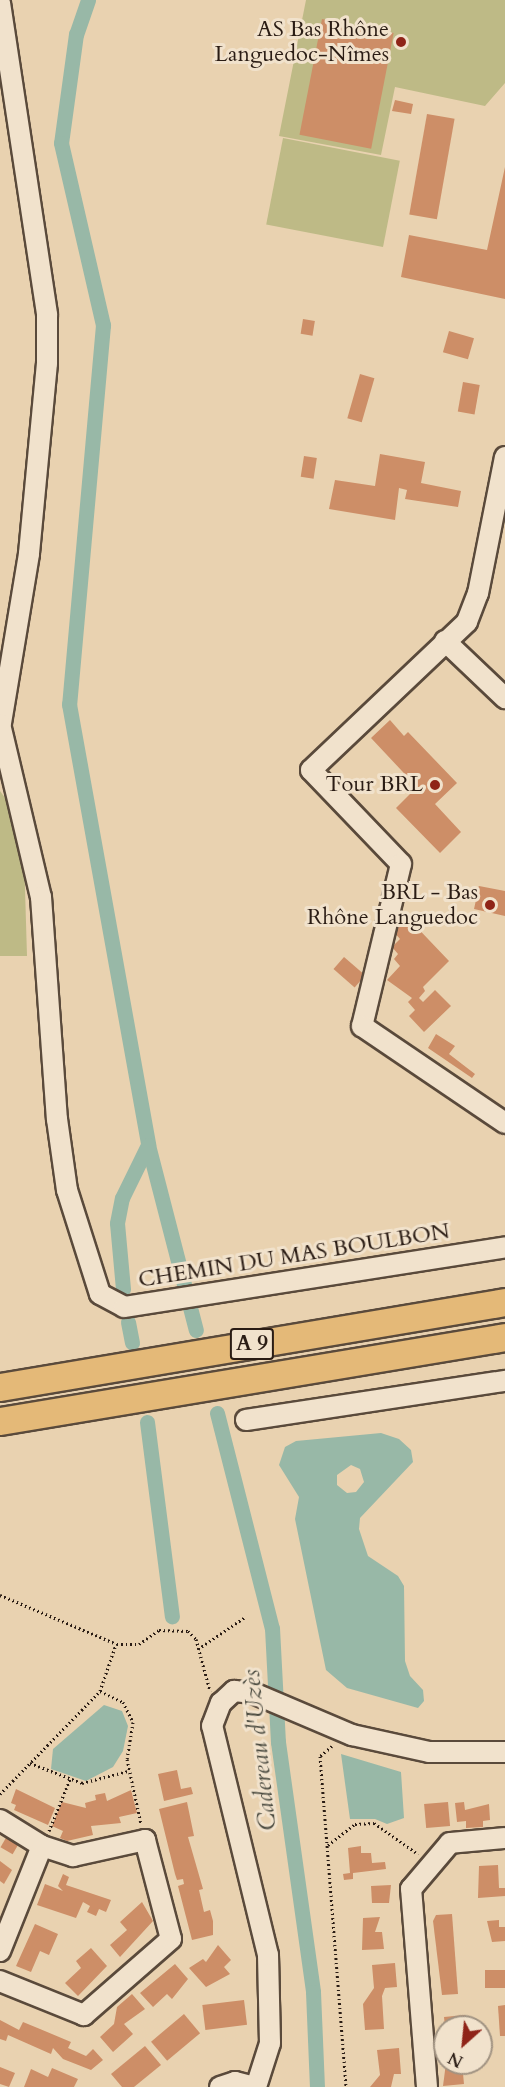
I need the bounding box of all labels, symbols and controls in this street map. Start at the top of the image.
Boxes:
place label: AS Bas Rhône Languedoc-Nîmes [215,16,389,68]
marker: AS Bas Rhône Languedoc-Nîmes [394,35,408,49]
place label: Tour BRL [325,772,423,798]
marker: Tour BRL [428,778,442,792]
place label: BRL - Bas Rhône Languedoc [307,879,478,930]
marker: BRL - Bas Rhône Languedoc [483,898,497,912]
street label: CHEMIN DU MAS BOULBON [137,1218,451,1294]
road number: A 9 [230,1326,274,1362]
water label: Cadereau d'Uzès [237,1668,283,1832]
north arrow [433,2015,493,2075]
text: N [445,2046,467,2072]

